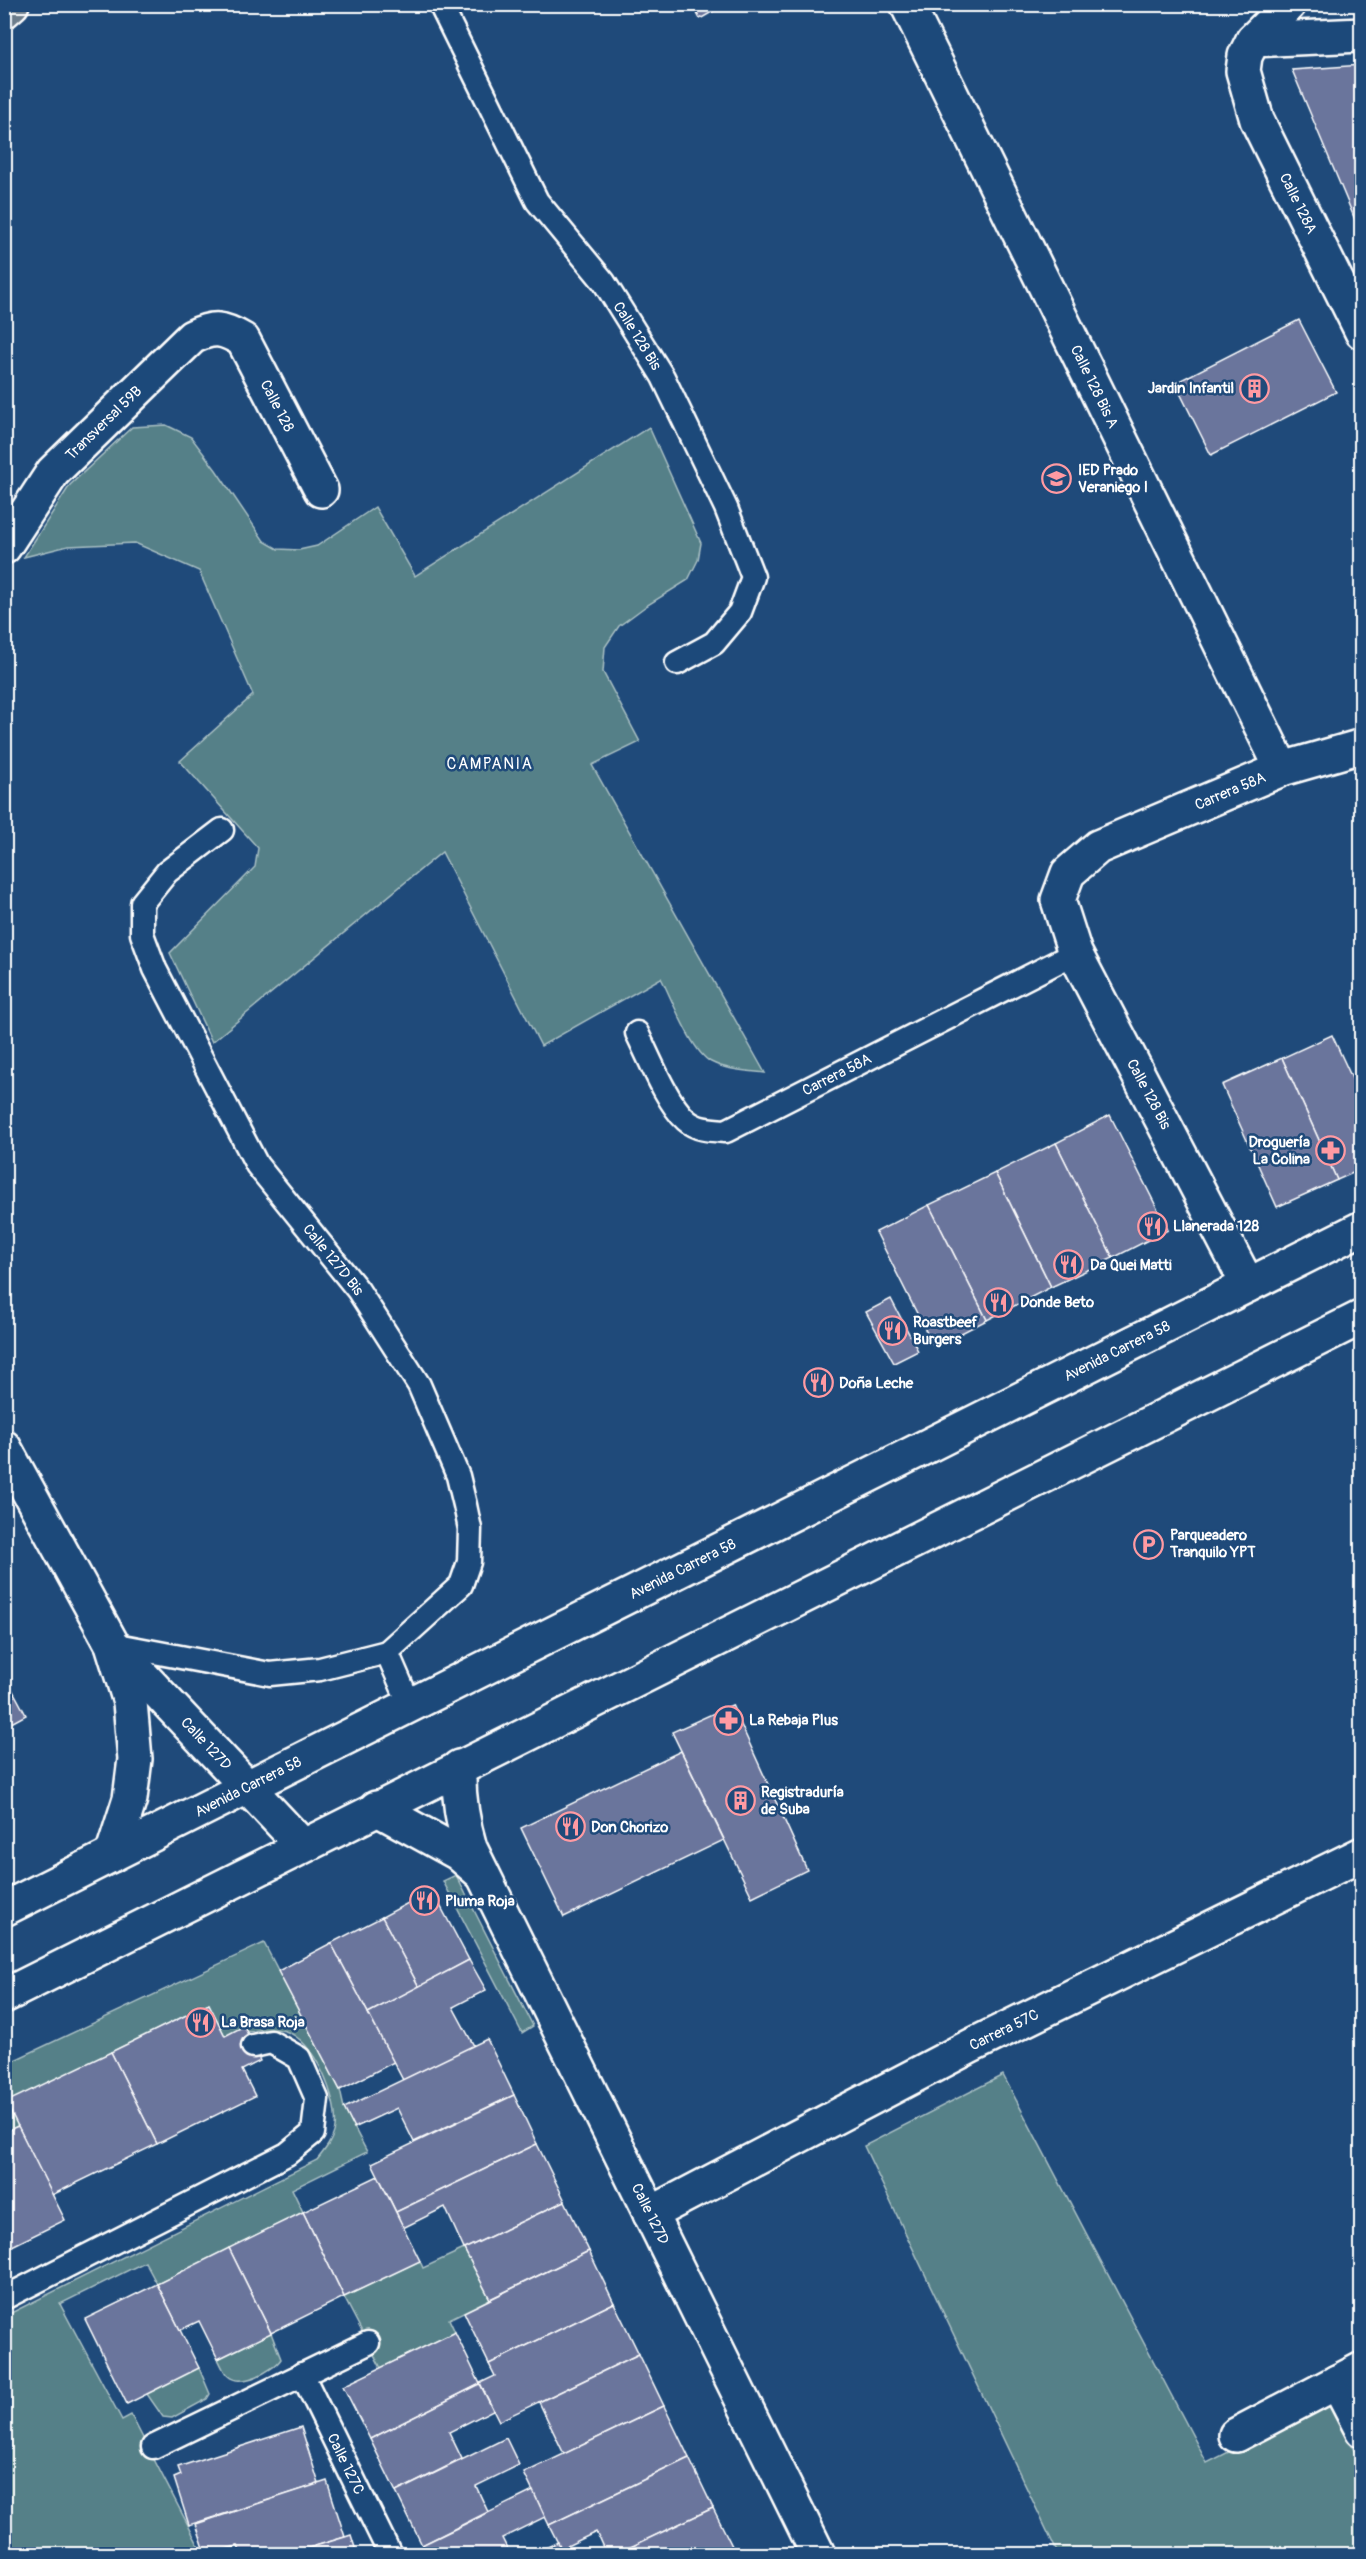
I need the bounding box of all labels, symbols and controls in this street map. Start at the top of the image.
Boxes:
street label: Calle 128A [1275,170,1321,238]
street label: Calle 128 Bis [609,298,666,374]
street label: Calle 128 Bis A [1066,342,1123,432]
building icon: Jardin Infantil [1239,372,1271,404]
street label: Calle 128 [255,377,298,436]
place label: Jardin Infantil [1148,379,1234,398]
street label: Transversal 59B [62,382,146,465]
place label: IED Prado Veraniego I [1078,461,1148,497]
school or university icon: IED Prado Veraniego I [1041,463,1073,495]
district label: CAMPANIA [447,754,533,774]
street label: Carrera 58A [1192,768,1269,815]
street label: Carrera 58A [799,1049,875,1100]
street label: Calle 128 Bis [1122,1056,1175,1133]
place label: Droguería La Colina [1248,1133,1310,1169]
pharmacy icon: Droguería La Colina [1315,1135,1347,1167]
restaurant icon: Llanerada 128 [1136,1210,1168,1242]
place label: Llanerada 128 [1173,1217,1260,1236]
street label: Calle 127D Bis [298,1220,368,1299]
restaurant icon: Da Quei Matti [1053,1249,1085,1281]
place label: Da Quei Matti [1090,1256,1172,1275]
restaurant icon: Donde Beto [983,1286,1015,1318]
place label: Donde Beto [1020,1293,1094,1312]
place label: Roastbeef Burgers [913,1313,979,1349]
restaurant icon: Roastbeef Burgers [876,1315,908,1347]
street label: Avenida Carrera 58 [1061,1316,1174,1386]
restaurant icon: Doña Leche [802,1367,834,1399]
place label: Doña Leche [839,1374,914,1393]
place label: Parqueadero Tranquilo YPT [1169,1526,1256,1562]
parking icon: Parqueadero Tranquilo YPT [1133,1528,1165,1560]
street label: Avenida Carrera 58 [626,1534,740,1604]
pharmacy icon: La Rebaja Plus [712,1704,744,1736]
place label: La Rebaja Plus [749,1711,838,1730]
street label: Calle 127D [176,1713,235,1774]
street label: Avenida Carrera 58 [192,1752,305,1822]
place label: Registraduría de Suba [761,1783,844,1819]
building icon: Registraduría de Suba [724,1785,756,1817]
restaurant icon: Don Chorizo [554,1811,586,1843]
place label: Don Chorizo [591,1818,668,1837]
restaurant icon: Pluma Roja [408,1885,440,1917]
place label: Pluma Roja [445,1892,515,1911]
street label: Carrera 57C [966,2005,1042,2055]
restaurant icon: La Brasa Roja [184,2006,216,2038]
place label: La Brasa Roja [221,2013,305,2032]
street label: Calle 127D [627,2180,673,2248]
street label: Calle 127C [323,2430,368,2498]

